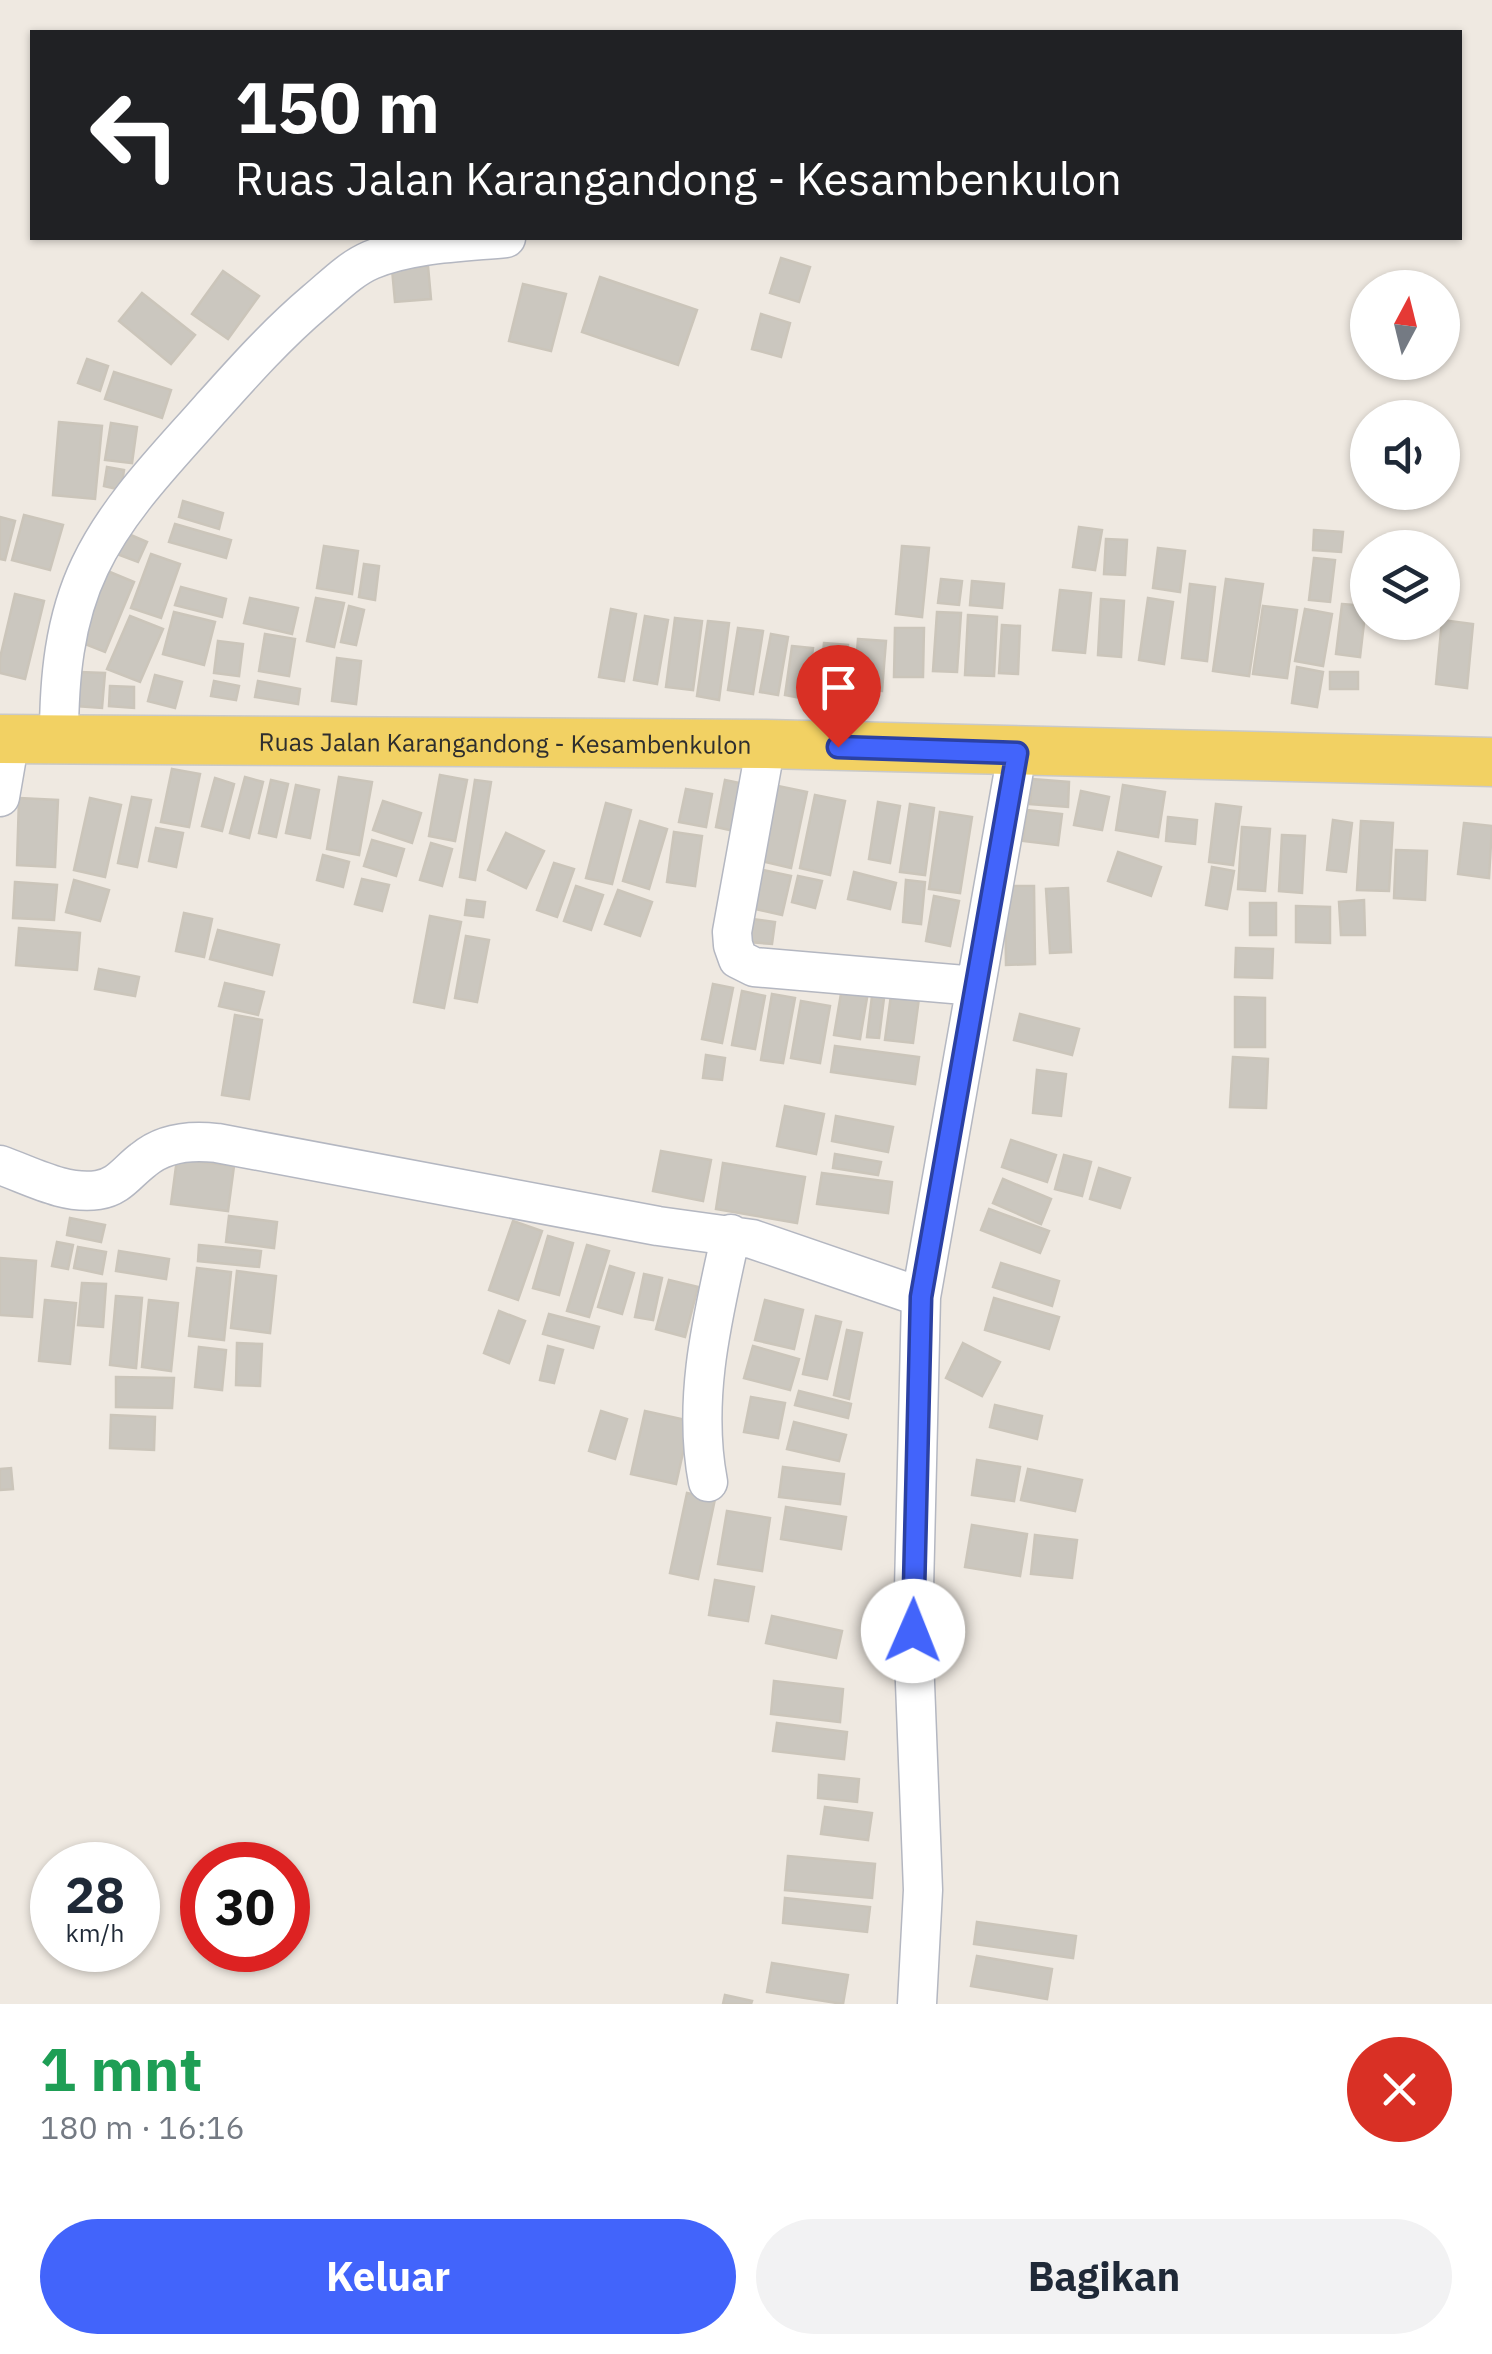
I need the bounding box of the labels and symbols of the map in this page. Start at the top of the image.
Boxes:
north arrow [1350,270,1460,380]
pin [796,645,881,748]
street label: Ruas Jalan Karangandong - Kesambenkulon [258,724,752,760]
position arrow [861,1579,965,1683]
speed limit sign: 30 [180,1842,310,1972]

